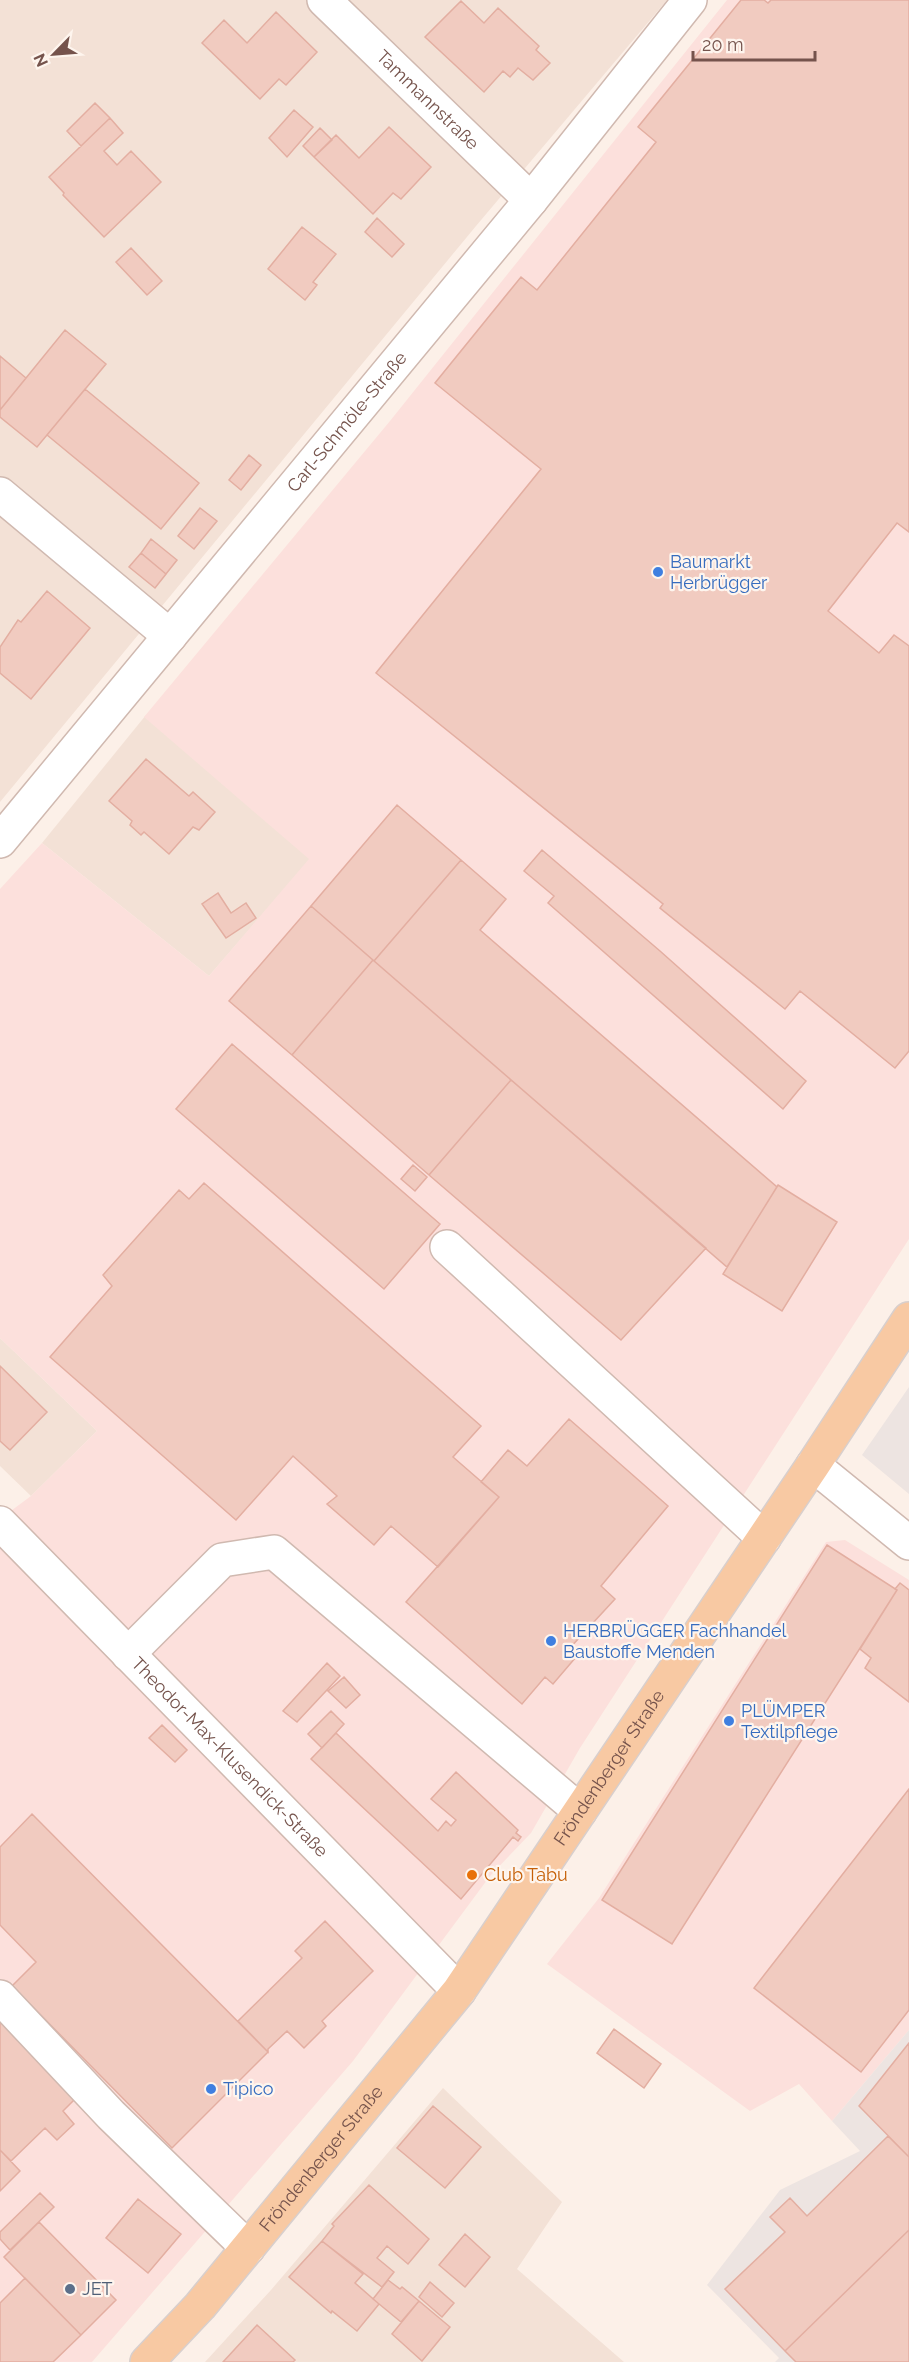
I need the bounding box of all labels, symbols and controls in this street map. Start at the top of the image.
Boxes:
north arrow [24,24,84,84]
scale bar [693,24,814,62]
text: 20 m [702,34,744,55]
street label: Tammannstraße [372,46,484,154]
text: N [30,51,52,70]
street label: Carl-Schmöle-Straße [282,347,411,496]
place label: Baumarkt Herbrügger [670,551,768,593]
marker: Baumarkt Herbrügger [651,565,665,579]
place label: HERBRÜGGER Fachhandel Baustoffe Menden [563,1620,787,1662]
marker: HERBRÜGGER Fachhandel Baustoffe Menden [544,1634,558,1648]
street label: Theodor-Max-Klusendick-Straße [127,1653,333,1861]
street label: Fröndenberger Straße [549,1685,669,1849]
place label: PLÜMPER Textilpflege [741,1700,838,1742]
marker: PLÜMPER Textilpflege [722,1714,736,1728]
place label: Club Tabu [484,1864,568,1885]
marker: Club Tabu [465,1868,479,1882]
place label: Tipico [223,2078,274,2099]
street label: Fröndenberger Straße [255,2081,387,2236]
marker: Tipico [204,2082,218,2096]
place label: JET [82,2278,113,2299]
marker: JET [63,2282,77,2296]

